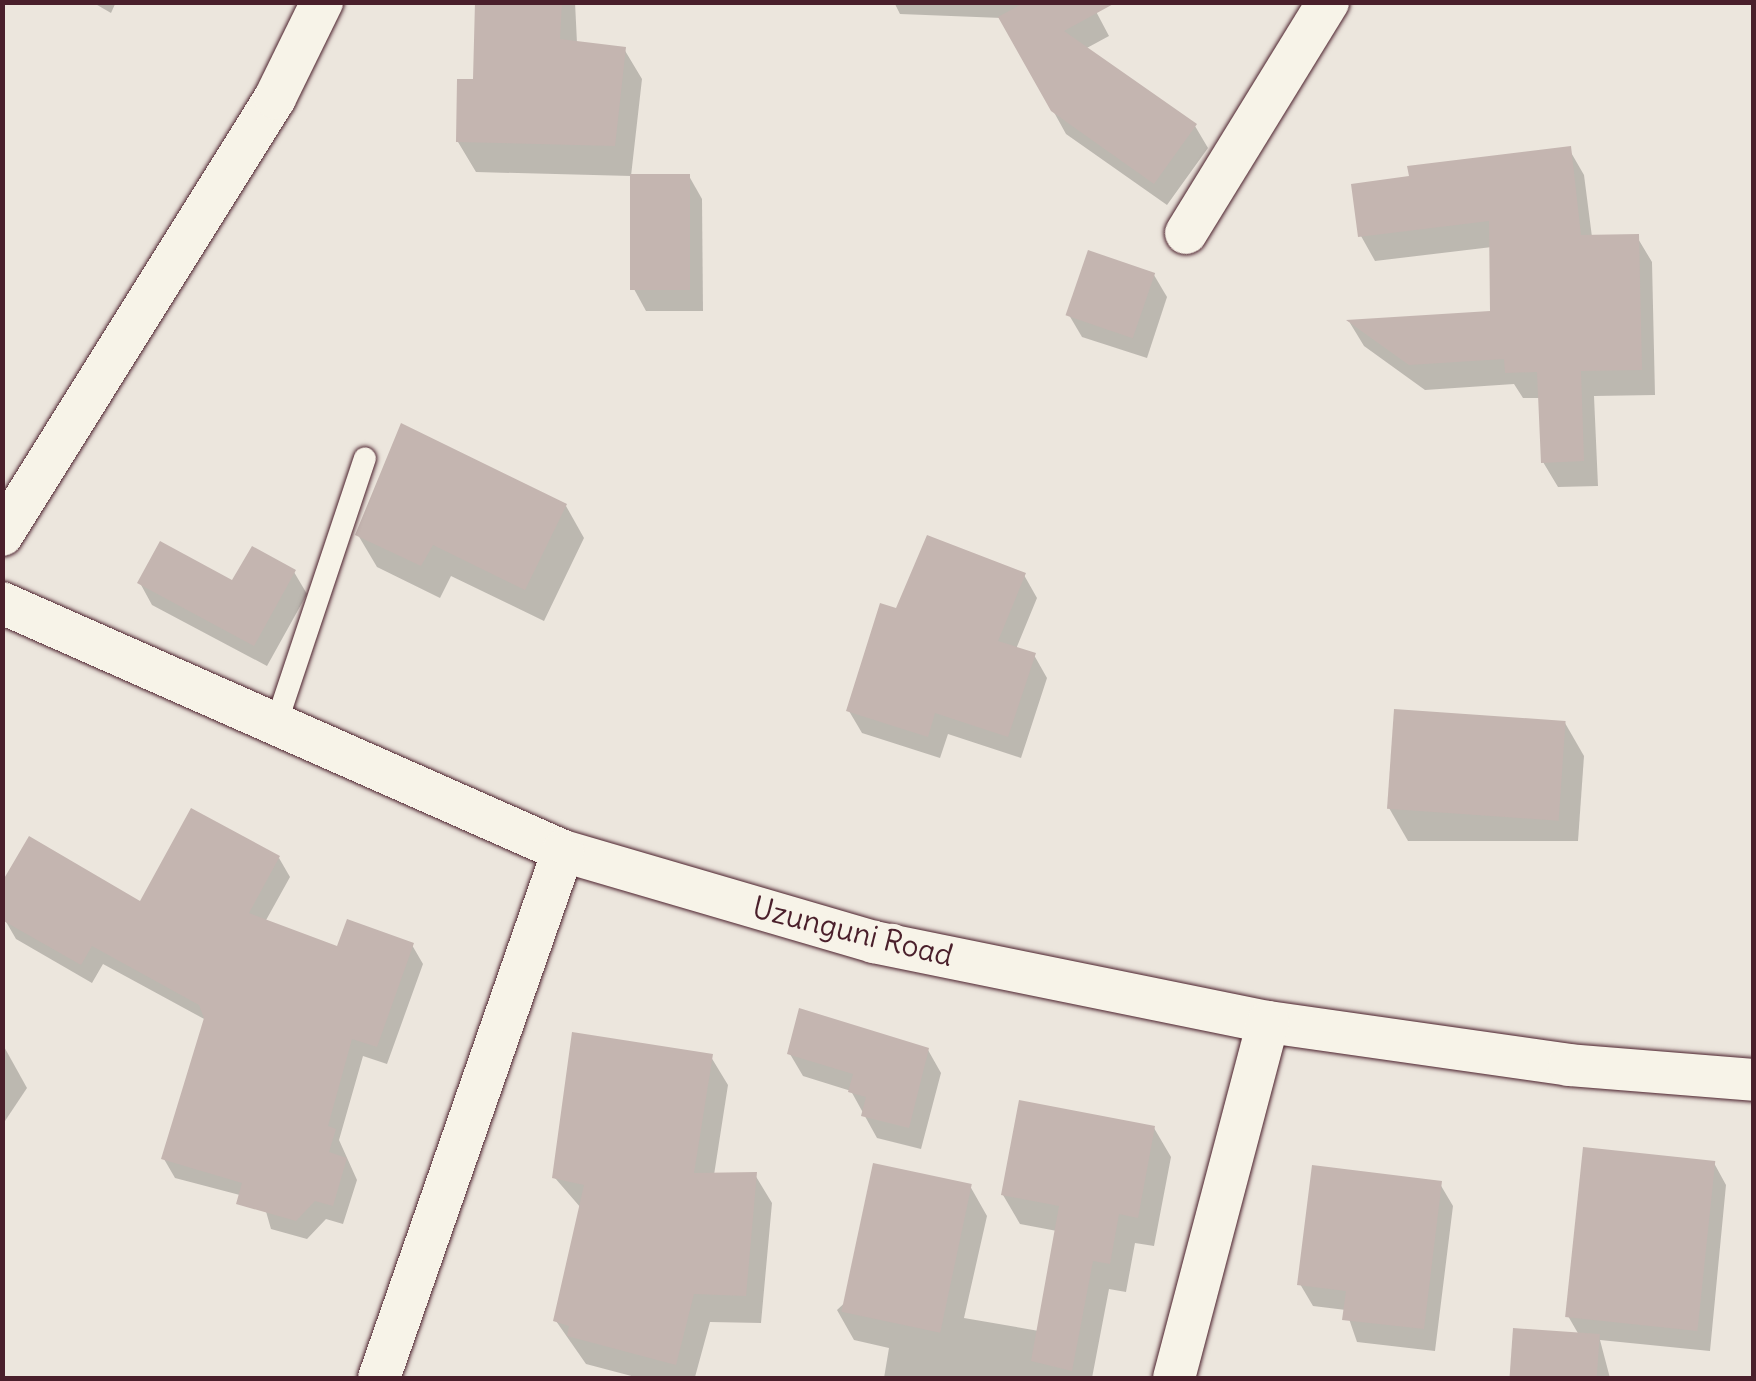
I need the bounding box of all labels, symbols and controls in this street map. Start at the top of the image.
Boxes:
street label: Uzunguni Road [749,889,957,973]

